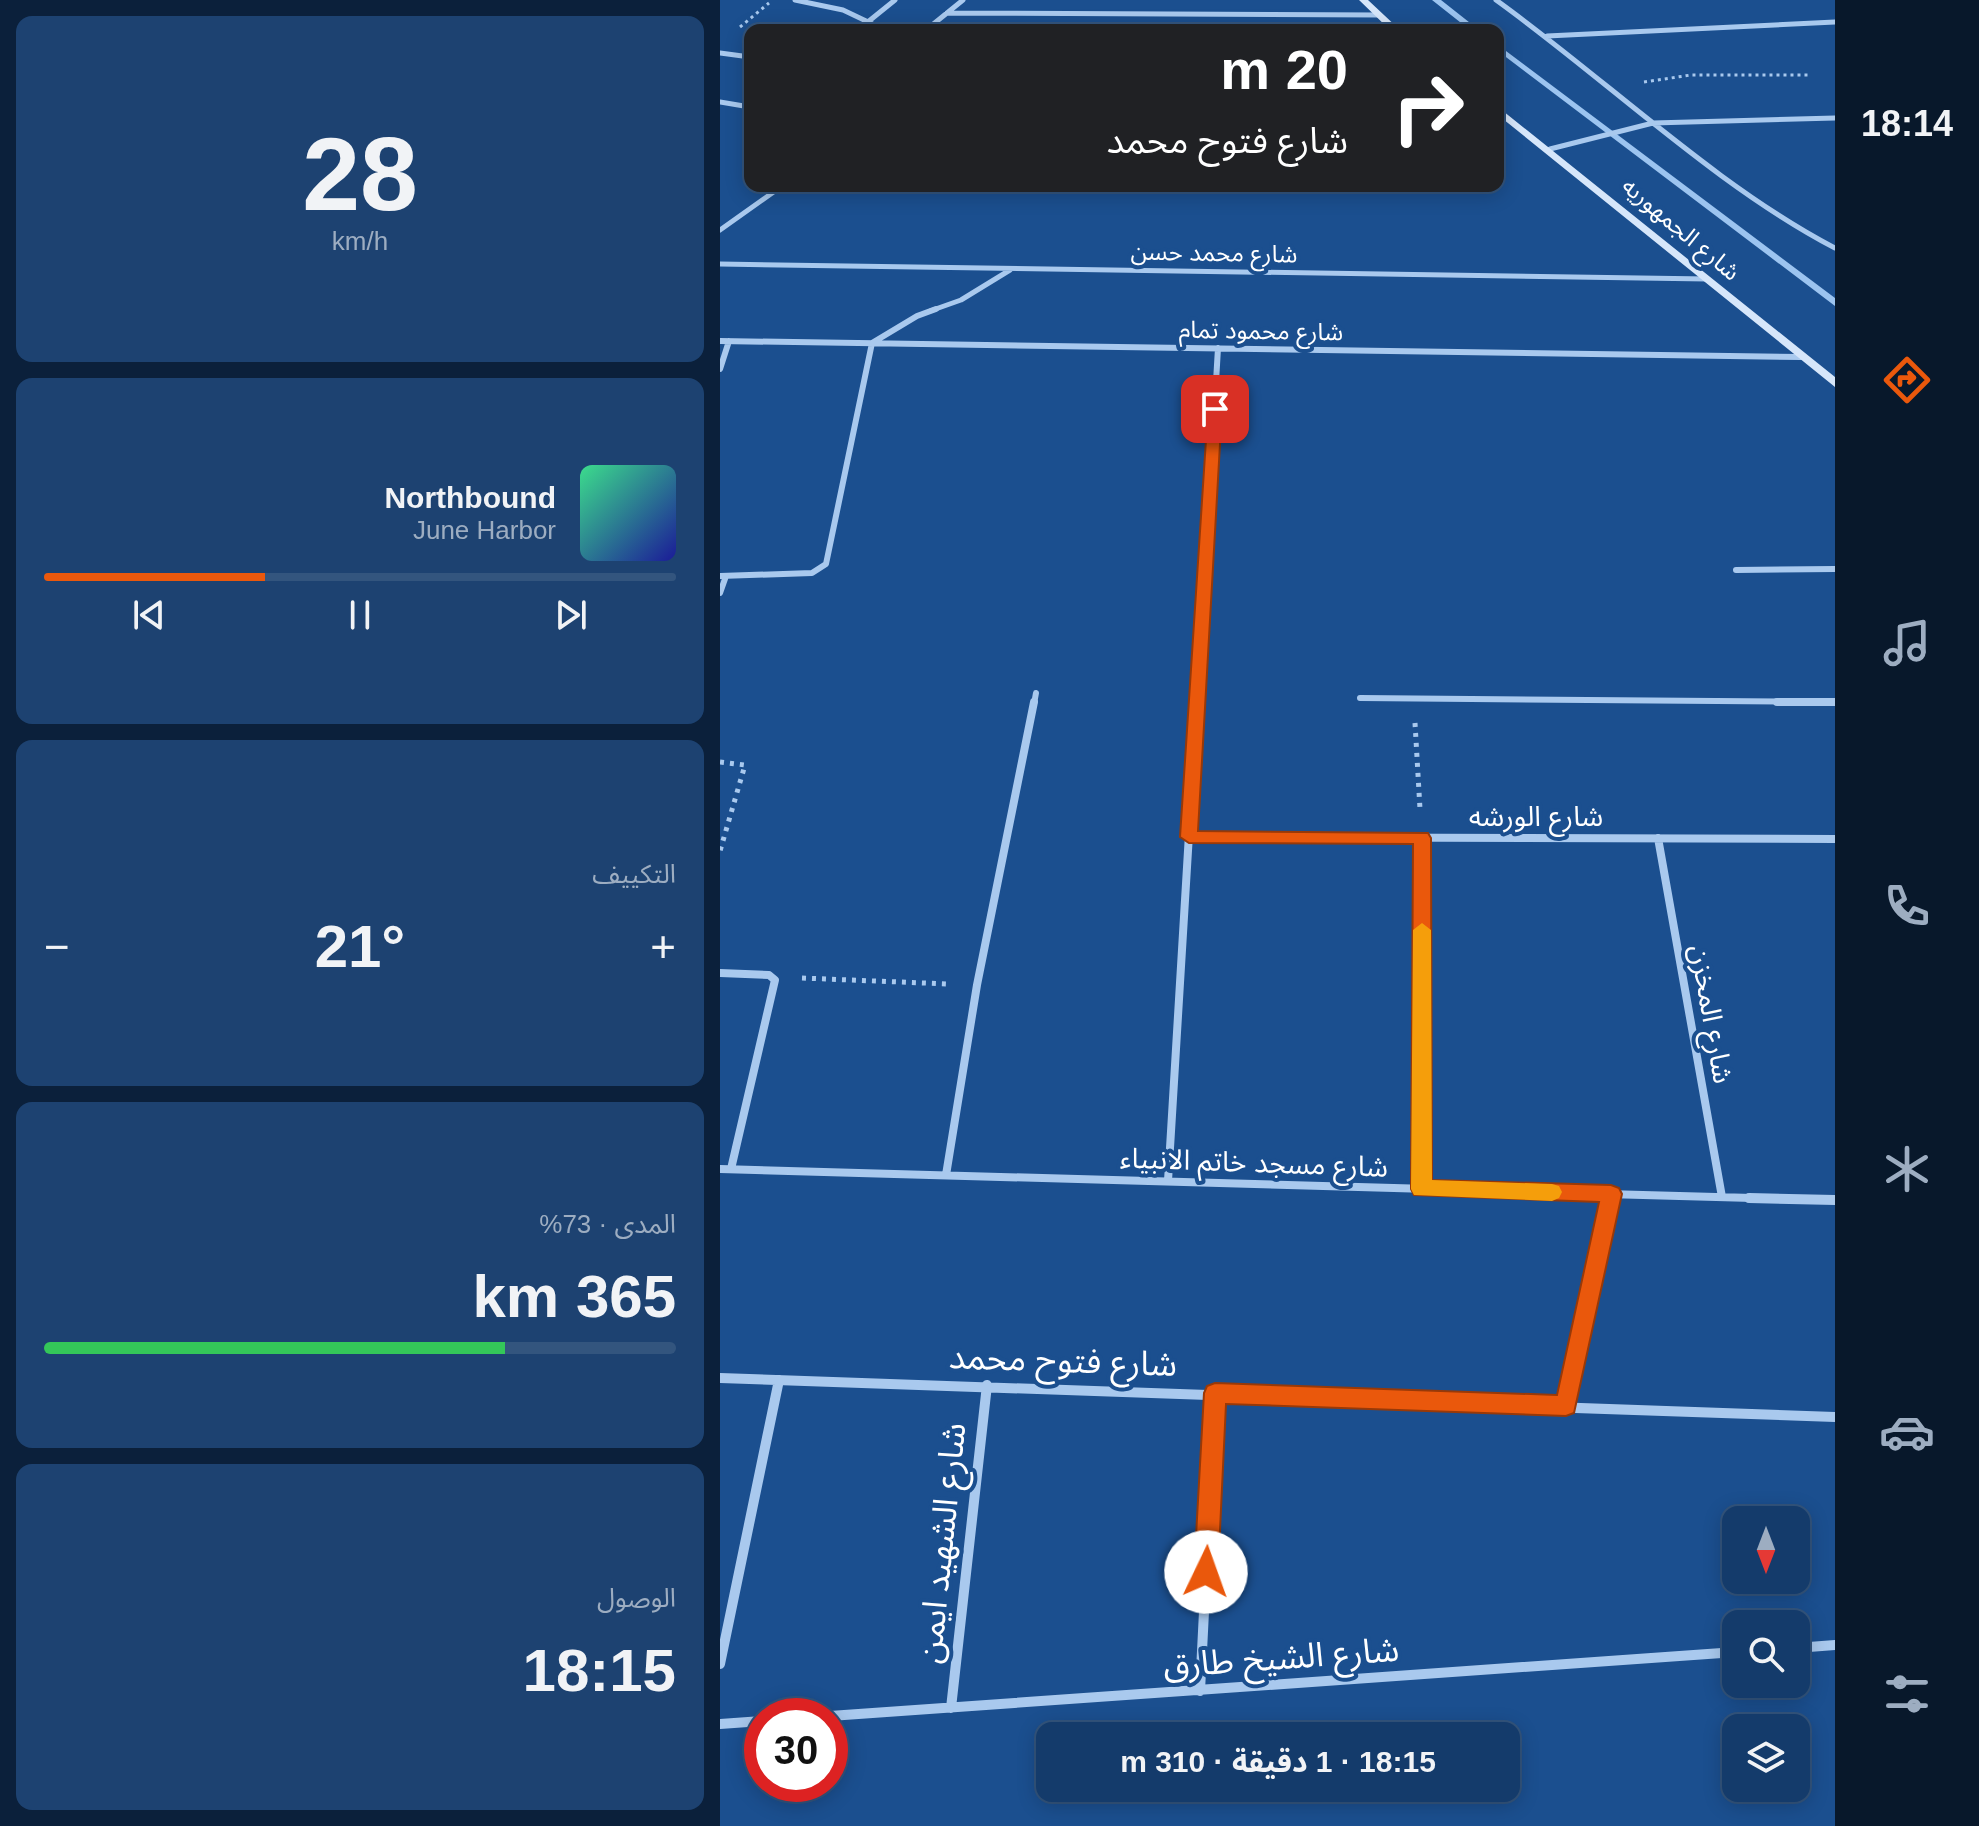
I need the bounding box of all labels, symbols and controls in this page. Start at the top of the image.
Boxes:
text: 20 m [1220,38,1348,101]
icon: right [1376,56,1480,160]
text: 18:14 [1861,103,1953,144]
text: 28 [302,116,418,232]
text: شارع فتوح محمد [1107,120,1348,161]
street label: شارع الجمهوريه [1615,172,1746,289]
text: km/h [332,226,388,256]
street label: شارع محمد حسن [1130,238,1298,271]
street label: شارع محمود تمام [1179,316,1343,350]
icon: directions [1879,352,1935,408]
pin [1181,375,1249,443]
icon: arrive [1193,387,1237,431]
text: Northbound [384,481,556,514]
text: June Harbor [413,515,556,545]
icon: previous [127,593,171,637]
icon: pause [338,593,382,637]
icon: next [549,593,593,637]
icon: music [1879,615,1935,671]
street label: شارع الورشه [1469,801,1603,837]
text: التكييف [592,859,676,889]
icon: phone [1879,878,1935,934]
text: 21° [315,913,405,980]
text: − [44,922,70,971]
text: + [650,922,676,971]
street label: شارع المخزن [1679,942,1739,1087]
icon: climate [1879,1141,1935,1197]
street label: شارع مسجد خاتم الانبياء [1119,1142,1388,1189]
text: المدى · 73% [539,1209,676,1239]
text: 365 km [473,1263,676,1330]
street label: شارع فتوح محمد [948,1337,1178,1389]
icon: car [1879,1404,1935,1460]
street label: شارع الشهيد ايمن [909,1421,978,1666]
north arrow [1722,1506,1810,1594]
map controls [1722,1506,1810,1802]
position arrow [1164,1530,1248,1614]
text: الوصول [597,1583,676,1613]
button: search [1722,1610,1810,1698]
street label: شارع الشيخ طارق [1162,1630,1401,1690]
text: 18:15 [523,1637,676,1704]
icon: filters [1879,1666,1935,1722]
speed limit sign: 30 [744,1698,848,1802]
button: layers [1722,1714,1810,1802]
text: 18:15 · 1 دقيقة · 310 m [1120,1745,1436,1778]

